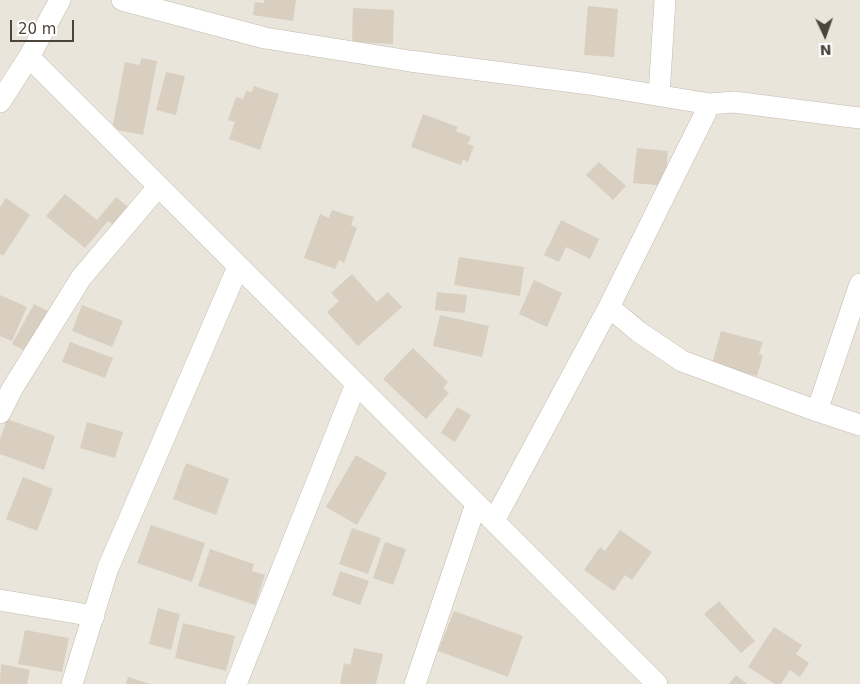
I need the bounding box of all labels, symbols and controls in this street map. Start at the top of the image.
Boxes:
scale bar [12,10,76,42]
north arrow [800,10,850,60]
text: 20 m [18,20,56,38]
text: N [820,42,832,58]

